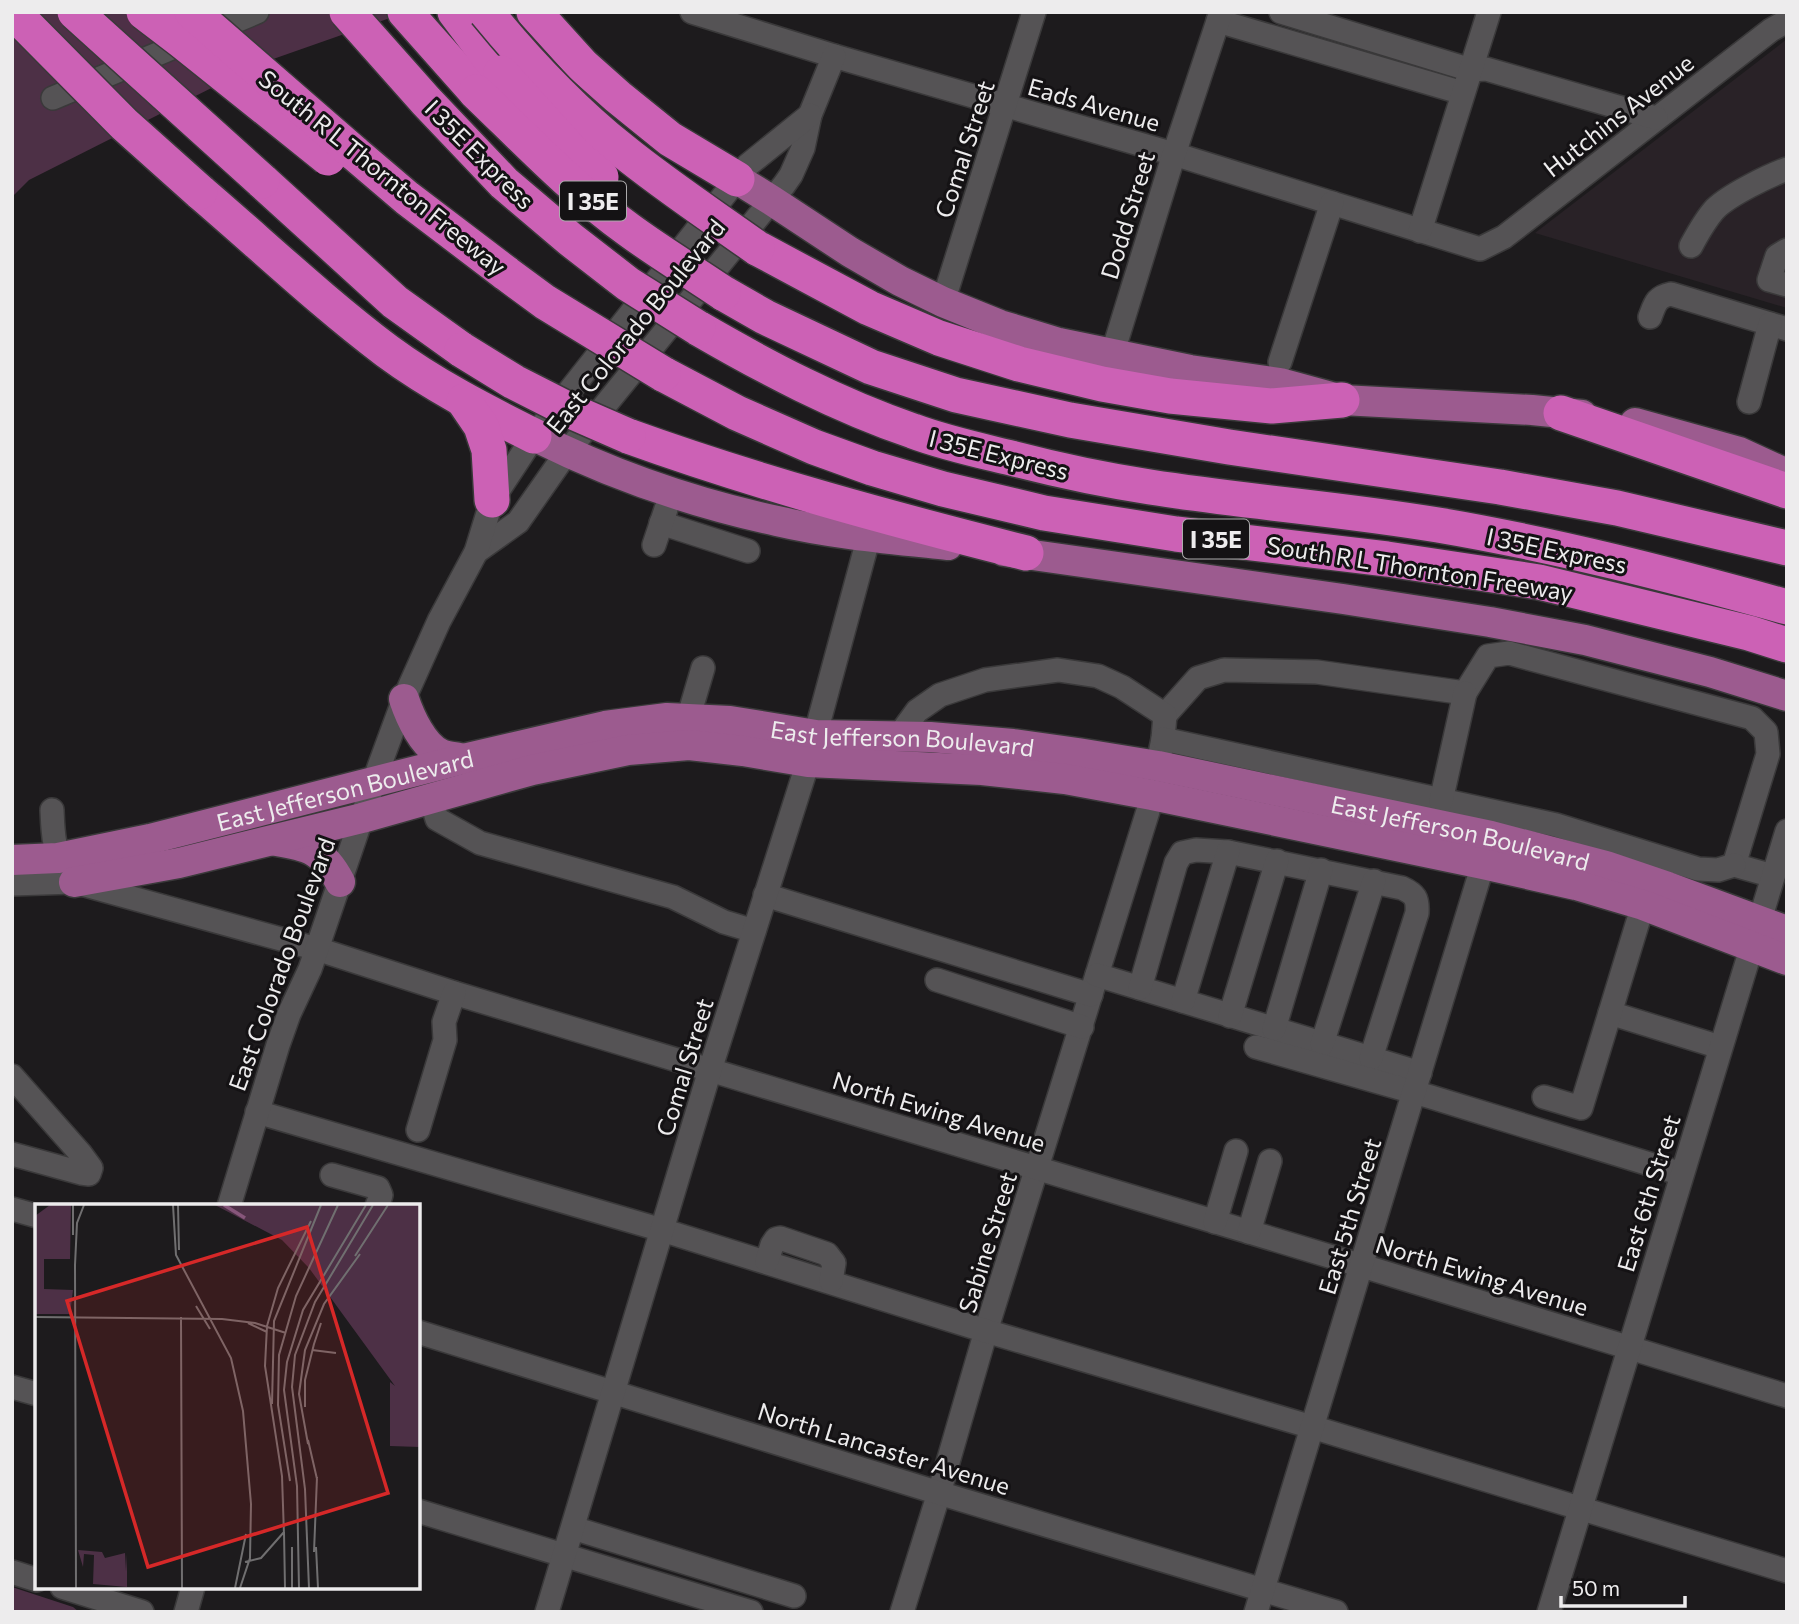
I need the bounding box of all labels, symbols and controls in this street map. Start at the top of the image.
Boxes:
street label: Hutchins Avenue [1537,48,1699,182]
street label: South R L Thornton Freeway [254,63,512,281]
street label: Eads Avenue [1025,71,1163,137]
street label: Comal Street [928,76,1000,221]
street label: I 35E Express [419,93,541,215]
street label: Dodd Street [1094,147,1160,282]
road number: I 35E [560,182,626,220]
street label: East Colorado Boulevard [540,213,730,439]
street label: I 35E Express [926,423,1072,485]
road number: I 35E [1183,520,1249,558]
street label: I 35E Express [1484,521,1630,579]
street label: South R L Thornton Freeway [1265,529,1575,607]
street label: East Jefferson Boulevard [769,713,1036,761]
street label: East Jefferson Boulevard [213,743,476,836]
street label: East Jefferson Boulevard [1329,788,1593,876]
street label: East Colorado Boulevard [222,833,340,1095]
street label: Comal Street [649,994,719,1140]
street label: North Ewing Avenue [829,1065,1049,1157]
street label: East 6th Street [1610,1111,1686,1275]
street label: East 5th Street [1311,1134,1387,1298]
street label: Sabine Street [952,1168,1022,1316]
inset map [35,1204,420,1589]
street label: North Ewing Avenue [1372,1229,1592,1321]
street label: North Lancaster Avenue [754,1396,1014,1500]
scale bar [1561,1564,1685,1608]
text: 50 m [1572,1575,1620,1600]

